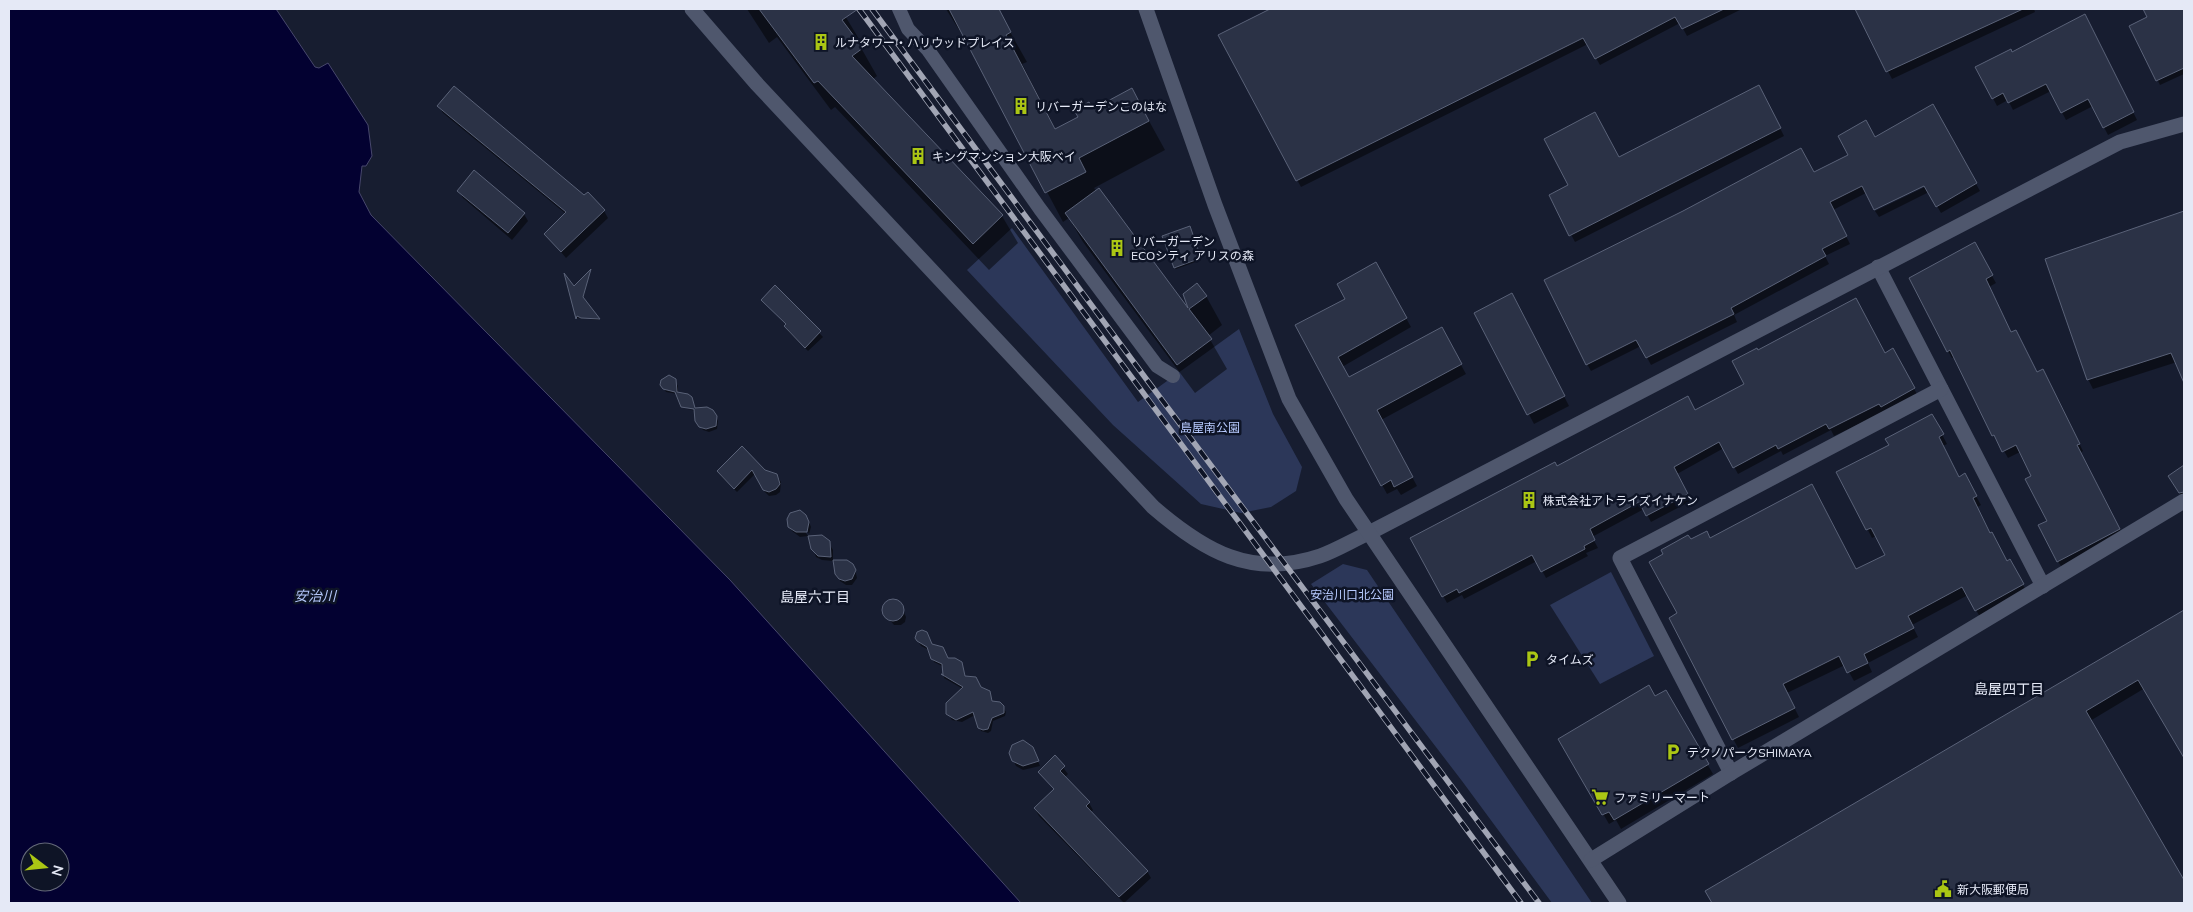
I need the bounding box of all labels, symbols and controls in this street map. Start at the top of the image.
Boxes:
building icon: ルナタワー・ハリウッドプレイス [811,32,831,52]
place label: ルナタワー・ハリウッドプレイス [835,35,1015,50]
building icon: リバーガーデンこのはな [1011,96,1031,116]
place label: リバーガーデンこのはな [1035,99,1167,114]
building icon: キングマンション大阪ベイ [908,146,928,166]
place label: キングマンション大阪ベイ [932,149,1076,164]
place label: リバーガーデン ECOシティ アリスの森 [1131,234,1254,263]
building icon: リバーガーデン ECOシティ アリスの森 [1107,238,1127,258]
park label: 島屋南公園 [1180,420,1240,435]
building icon: 株式会社アトライズイナケン [1519,490,1539,510]
place label: 株式会社アトライズイナケン [1543,493,1698,508]
water label: 安治川 [294,587,338,605]
park label: 安治川口北公園 [1310,587,1394,602]
district label: 島屋六丁目 [780,588,850,606]
parking icon: タイムズ [1522,649,1542,669]
place label: タイムズ [1546,652,1594,667]
district label: 島屋四丁目 [1974,680,2044,698]
parking icon: テクノパークSHIMAYA [1663,742,1683,762]
place label: テクノパークSHIMAYA [1687,745,1812,760]
supermarket icon: ファミリーマート [1590,787,1610,807]
place label: ファミリーマート [1614,790,1710,805]
north arrow [20,842,70,892]
text: N [47,863,68,878]
public building icon: 新大阪郵便局 [1933,879,1953,899]
place label: 新大阪郵便局 [1957,882,2029,897]

